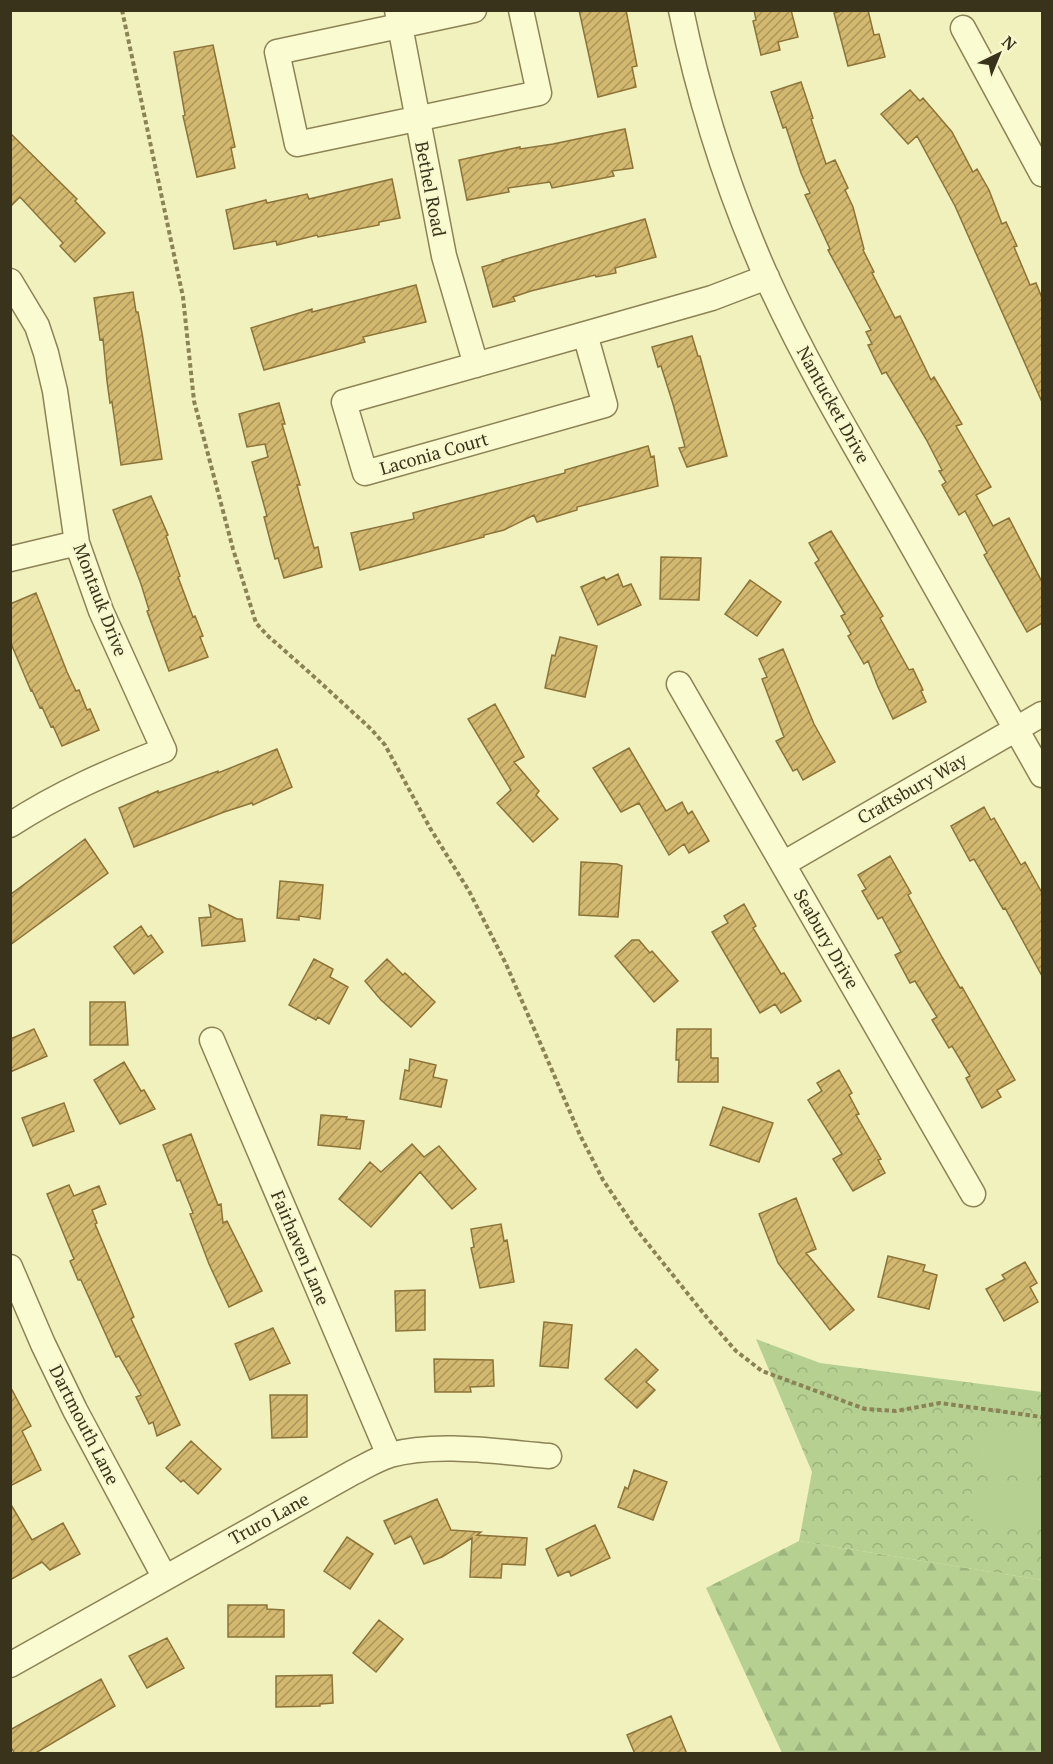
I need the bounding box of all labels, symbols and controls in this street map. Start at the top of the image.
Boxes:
north arrow [969,24,1029,84]
text: N [997,31,1021,55]
street label: Bethel Road [410,139,452,238]
street label: Nantucket Drive [792,342,876,467]
street label: Laconia Court [377,426,491,480]
street label: Montauk Drive [68,540,133,659]
street label: Craftsbury Way [852,747,971,829]
street label: Seabury Drive [789,884,865,993]
street label: Fairhaven Lane [266,1187,336,1309]
street label: Dartmouth Lane [44,1360,125,1489]
street label: Truro Lane [224,1486,313,1550]

